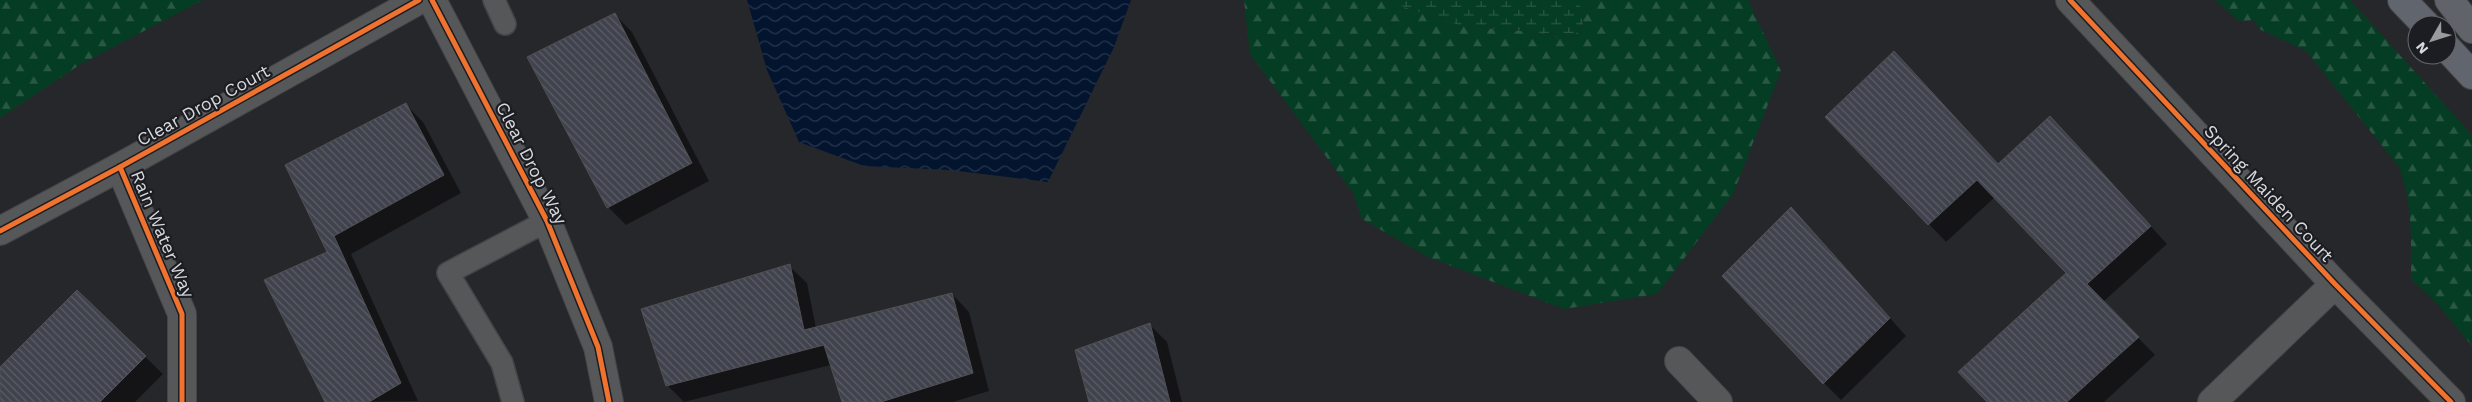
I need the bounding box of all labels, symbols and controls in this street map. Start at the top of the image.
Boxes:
north arrow [2407,15,2457,65]
text: N [2412,39,2431,57]
street label: Clear Drop Court [133,60,273,150]
street label: Clear Drop Way [492,98,572,228]
street label: Spring Maiden Court [2200,120,2338,266]
street label: Rain Water Way [127,167,200,301]

